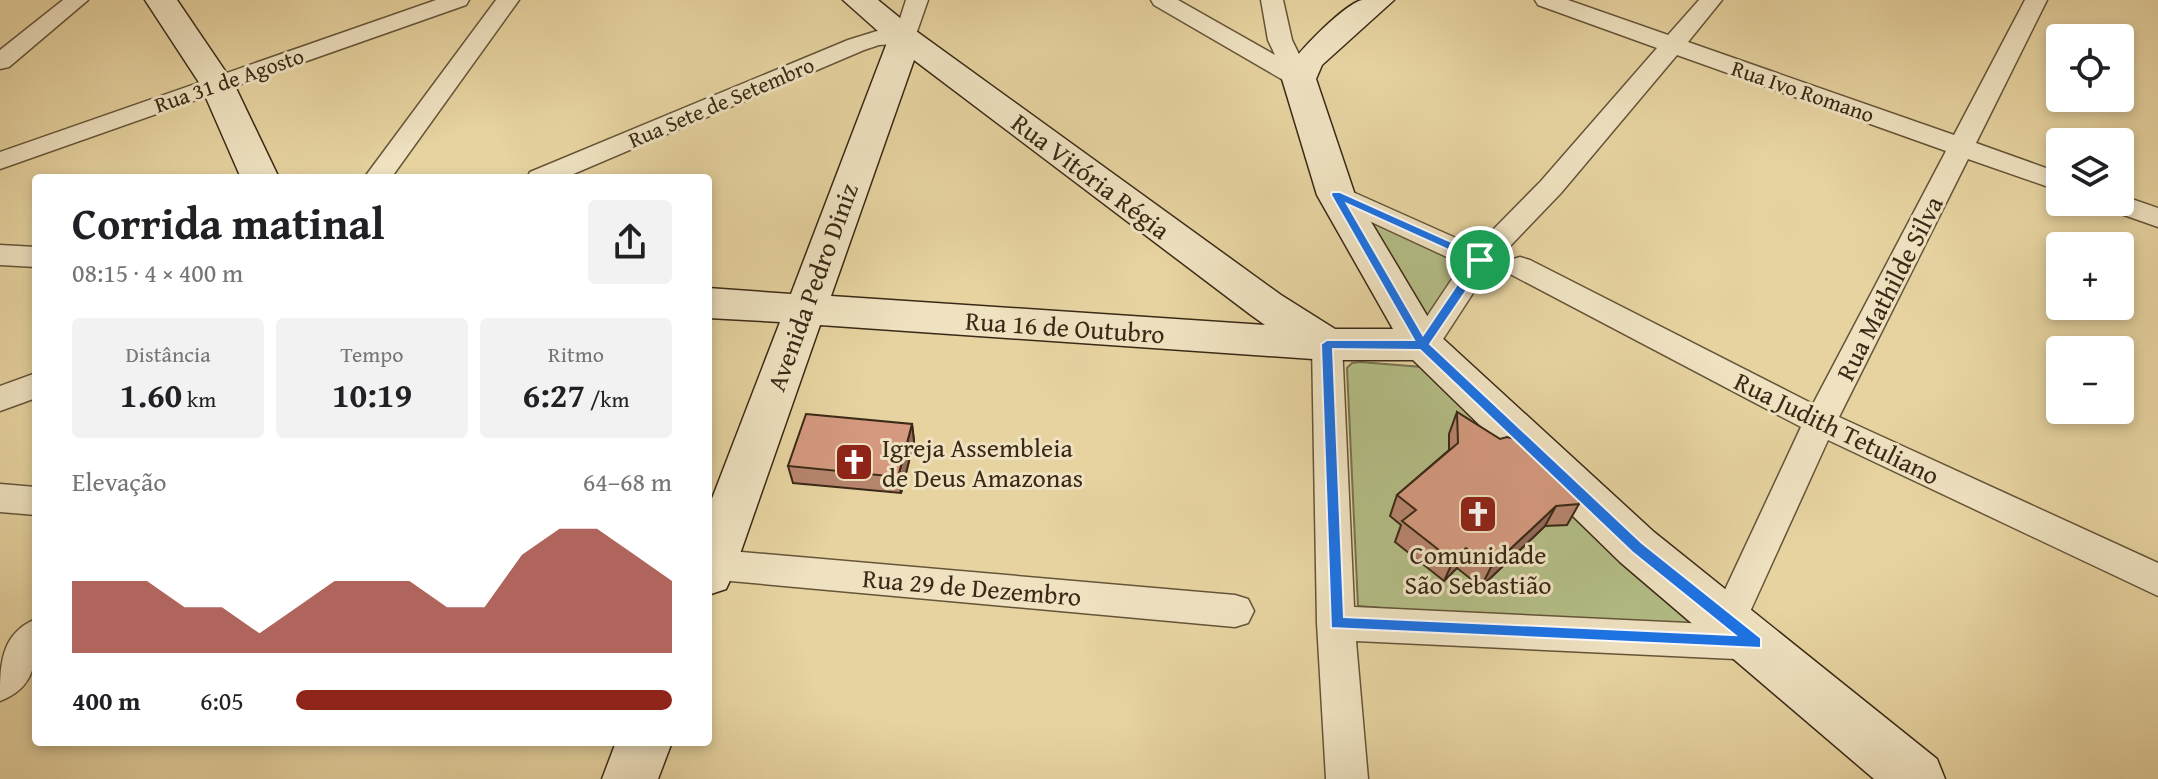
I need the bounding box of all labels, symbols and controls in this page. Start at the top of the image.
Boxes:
map controls [2046,24,2134,424]
button: locate [2046,24,2134,112]
street label: Rua 31 de Agosto [150,39,308,121]
street label: Rua Sete de Setembro [623,48,819,156]
street label: Rua Ivo Romano [1727,52,1879,130]
street label: Rua Vitória Régia [1004,103,1179,249]
button: layers [2046,128,2134,216]
street label: Avenida Pedro Diniz [756,178,868,396]
street label: Rua Mathilde Silva [1826,188,1953,387]
text: Corrida matinal [72,191,385,255]
button: share [588,200,672,284]
pin [1446,226,1514,294]
button: + [2046,232,2134,320]
icon: arrive [1458,238,1502,282]
text: 08:15 · 4 × 400 m [72,253,243,292]
street label: Rua 16 de Outubro [964,301,1166,353]
button: − [2046,336,2134,424]
text: Distância [125,338,211,370]
text: Tempo [341,338,403,370]
text: Ritmo [548,338,604,370]
street label: Rua Judith Tetuliano [1728,361,1946,495]
text: 1.60 [120,370,182,419]
text: 10:19 [332,370,412,419]
text: 6:27 [523,370,585,419]
text: km [182,383,216,415]
text: /km [585,383,629,415]
place label: Igreja Assembleia de Deus Amazonas [882,428,1083,497]
church icon: Igreja Assembleia de Deus Amazonas [833,441,875,483]
text: Elevação [72,462,166,501]
text: 64–68 m [583,462,672,501]
church icon: Comunidade São Sebastião [1457,493,1499,535]
place label: Comunidade São Sebastião [1405,535,1551,604]
street label: Rua 29 de Dezembro [861,558,1083,616]
text: 400 m [72,681,140,720]
text: 6:05 [200,681,244,720]

